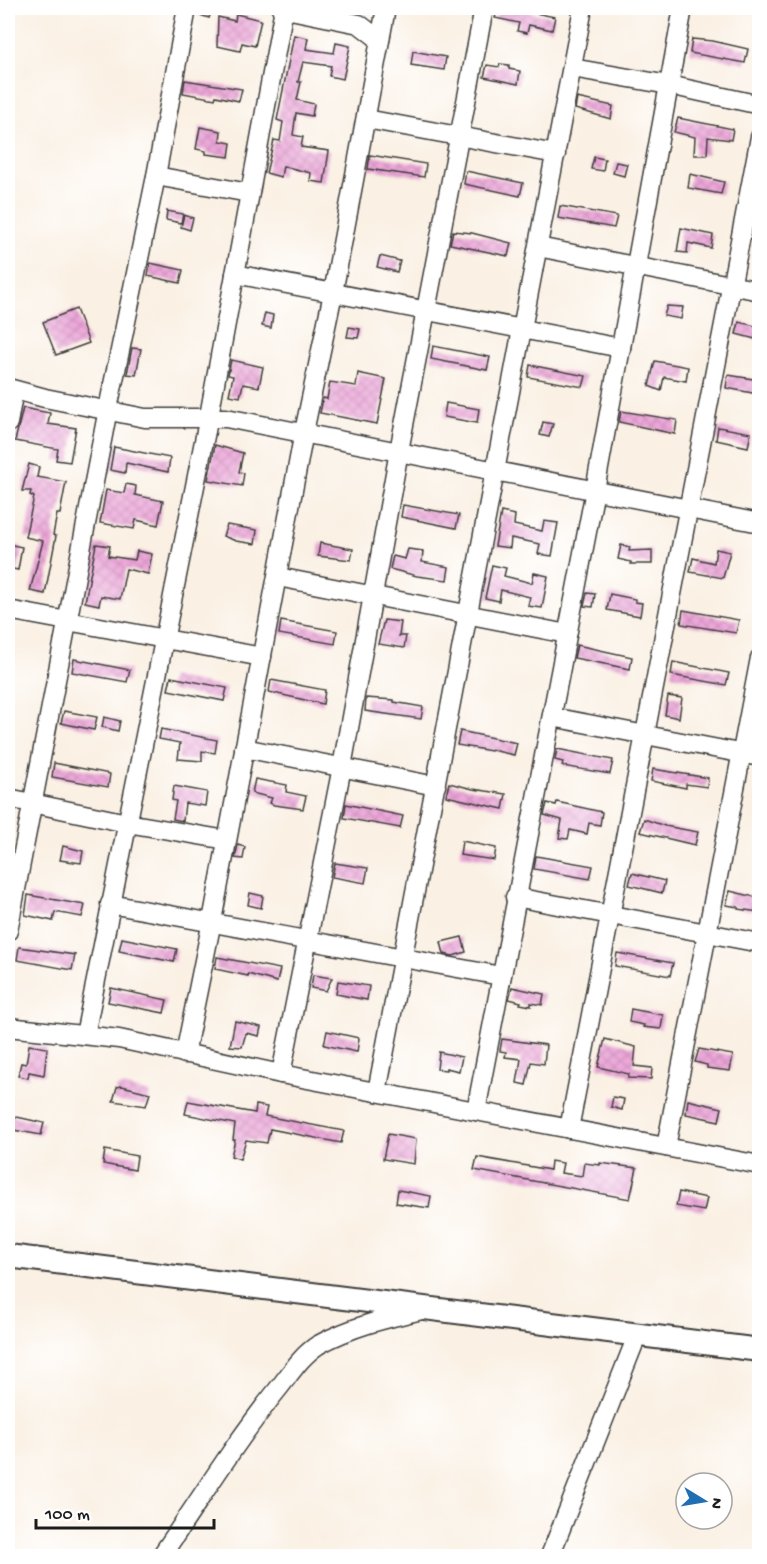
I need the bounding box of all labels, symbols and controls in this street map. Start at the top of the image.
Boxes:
north arrow [674,1471,734,1531]
scale bar [36,1492,214,1530]
text: N [705,1496,726,1511]
text: 100 m [44,1505,90,1526]

